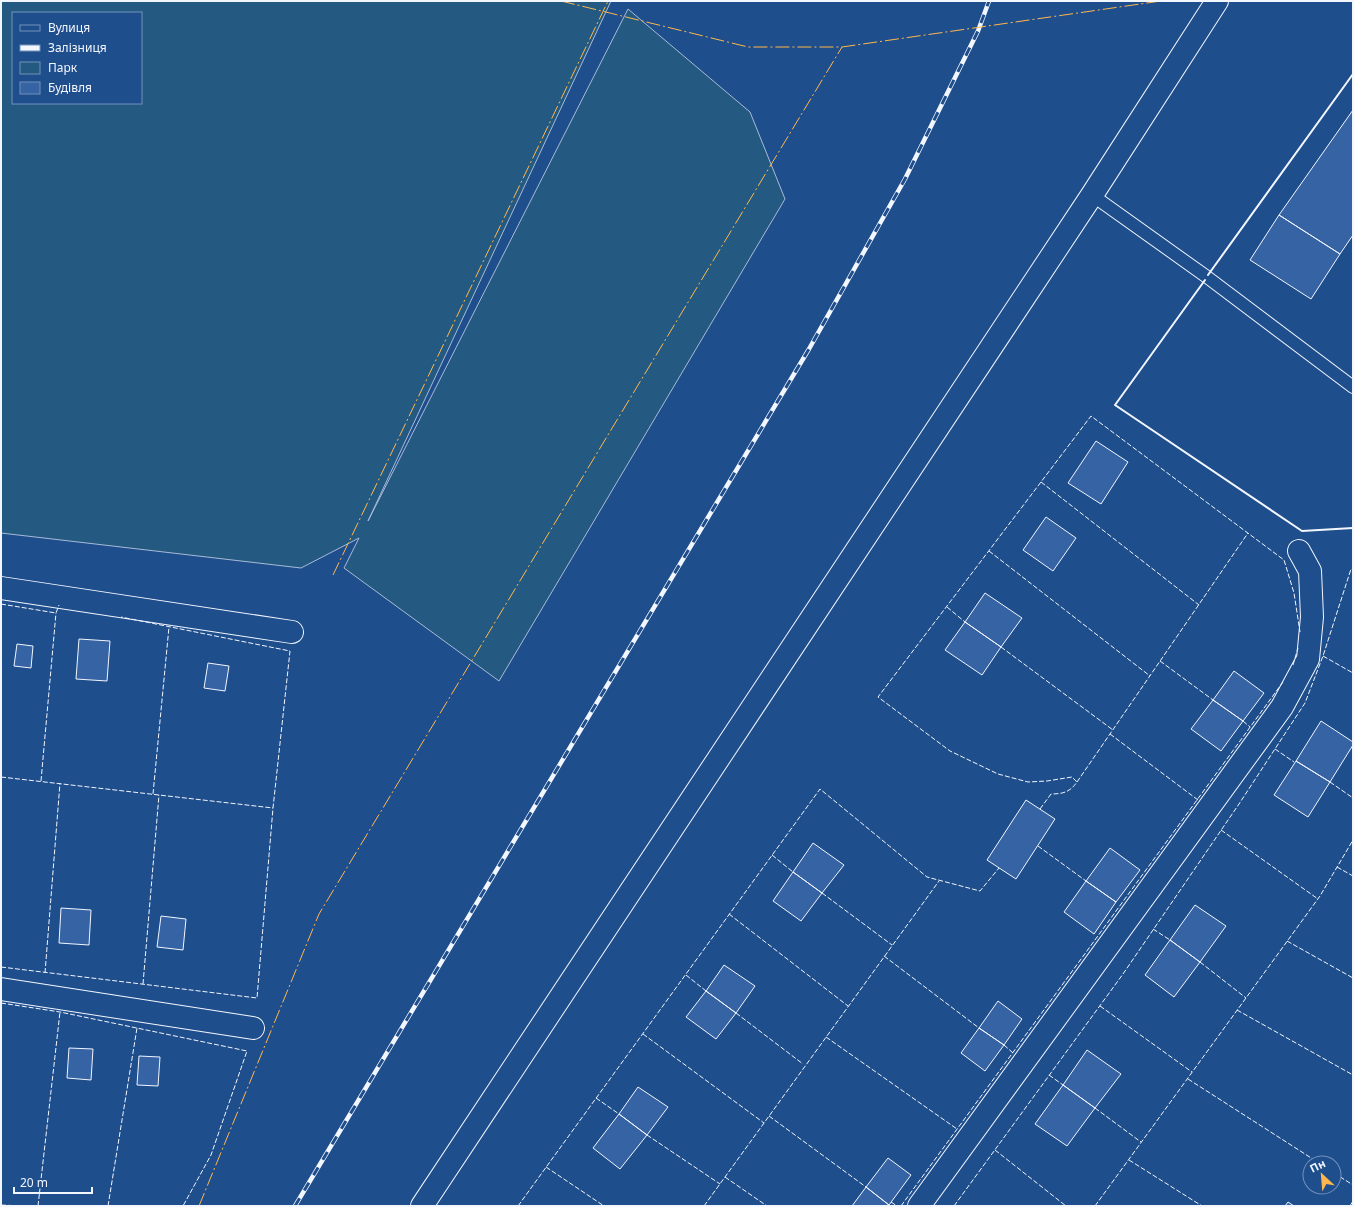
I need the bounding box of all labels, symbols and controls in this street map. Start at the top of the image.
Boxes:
legend [12,12,142,104]
text: Вулиця [48,19,90,36]
text: Залізниця [48,39,107,56]
text: Парк [48,59,78,76]
text: Будівля [48,79,92,96]
north arrow [1302,1155,1342,1195]
text: Пн [1307,1155,1328,1176]
scale bar [14,1169,92,1195]
text: 20 m [20,1174,48,1191]

